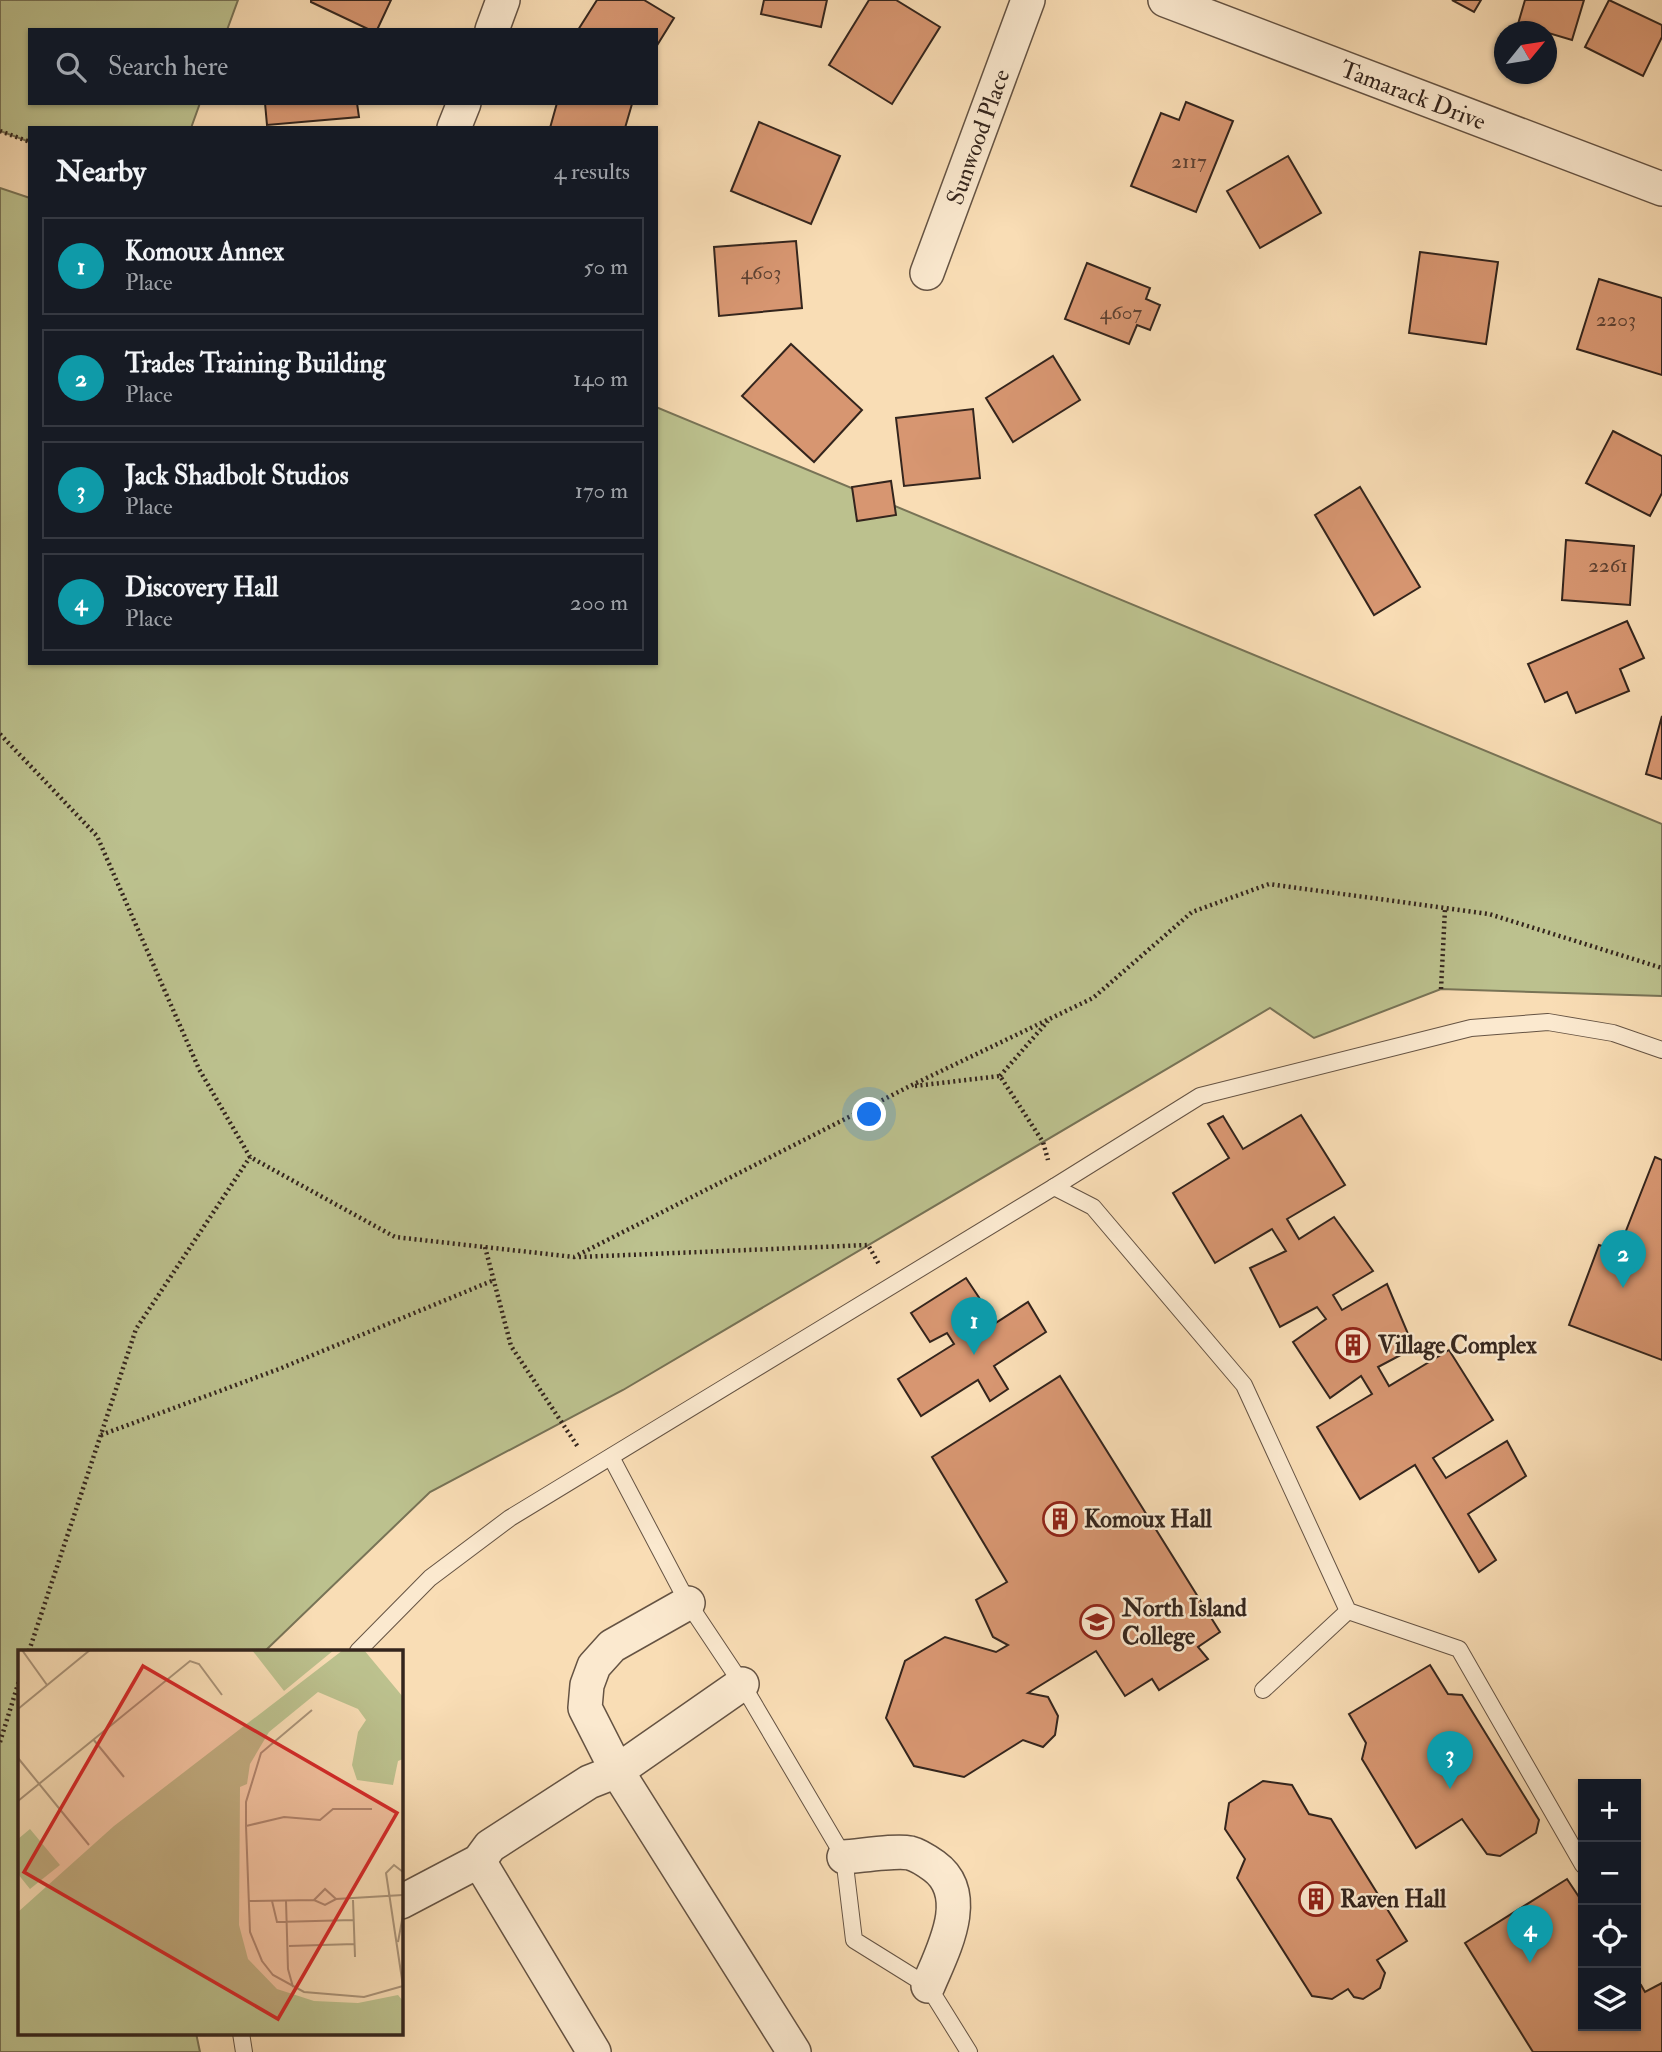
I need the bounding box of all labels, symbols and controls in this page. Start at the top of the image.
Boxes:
north arrow [1494,21,1557,84]
search box [28,28,658,105]
icon: search [52,48,90,86]
text: Search here [108,51,228,83]
street label: Tamarack Drive [1336,53,1490,137]
street label: Sunwood Place [940,65,1017,209]
house number: 2117 [1171,148,1207,175]
text: Nearby [56,153,146,190]
text: 4 results [554,157,630,186]
text: Komoux Annex [125,236,284,268]
text: 1 [77,252,85,281]
text: 50 m [584,252,628,281]
house number: 4603 [741,259,781,286]
text: Place [125,268,173,297]
house number: 4607 [1100,299,1143,326]
house number: 2203 [1596,306,1636,333]
text: Trades Training Building [125,348,386,380]
text: 2 [75,364,87,393]
text: 140 m [573,364,628,393]
text: Place [125,380,173,409]
text: Jack Shadbolt Studios [125,460,349,492]
text: 3 [77,476,85,505]
text: 170 m [575,476,628,505]
text: Place [125,492,173,521]
house number: 2261 [1588,552,1628,579]
text: Discovery Hall [125,572,278,604]
text: 4 [75,588,87,617]
text: 200 m [570,588,628,617]
text: Place [125,604,173,633]
your location [852,1097,886,1131]
pin: 2 [1600,1230,1646,1288]
pin: 1 [951,1297,997,1355]
building icon: Village Complex [1334,1326,1372,1364]
place label: Village Complex [1377,1330,1537,1361]
building icon: Komoux Hall [1041,1500,1079,1538]
place label: Komoux Hall [1084,1504,1213,1535]
place label: North Island College [1121,1593,1247,1652]
school or university icon: North Island College [1078,1603,1116,1641]
inset map [18,1650,402,2035]
pin: 3 [1427,1731,1473,1789]
map controls [1578,1779,1641,2031]
button: + [1578,1779,1641,1842]
button: − [1578,1842,1641,1905]
building icon: Raven Hall [1297,1880,1335,1918]
place label: Raven Hall [1340,1884,1447,1915]
pin: 4 [1507,1905,1553,1963]
button: locate [1578,1905,1641,1968]
button: layers [1578,1968,1641,2031]

